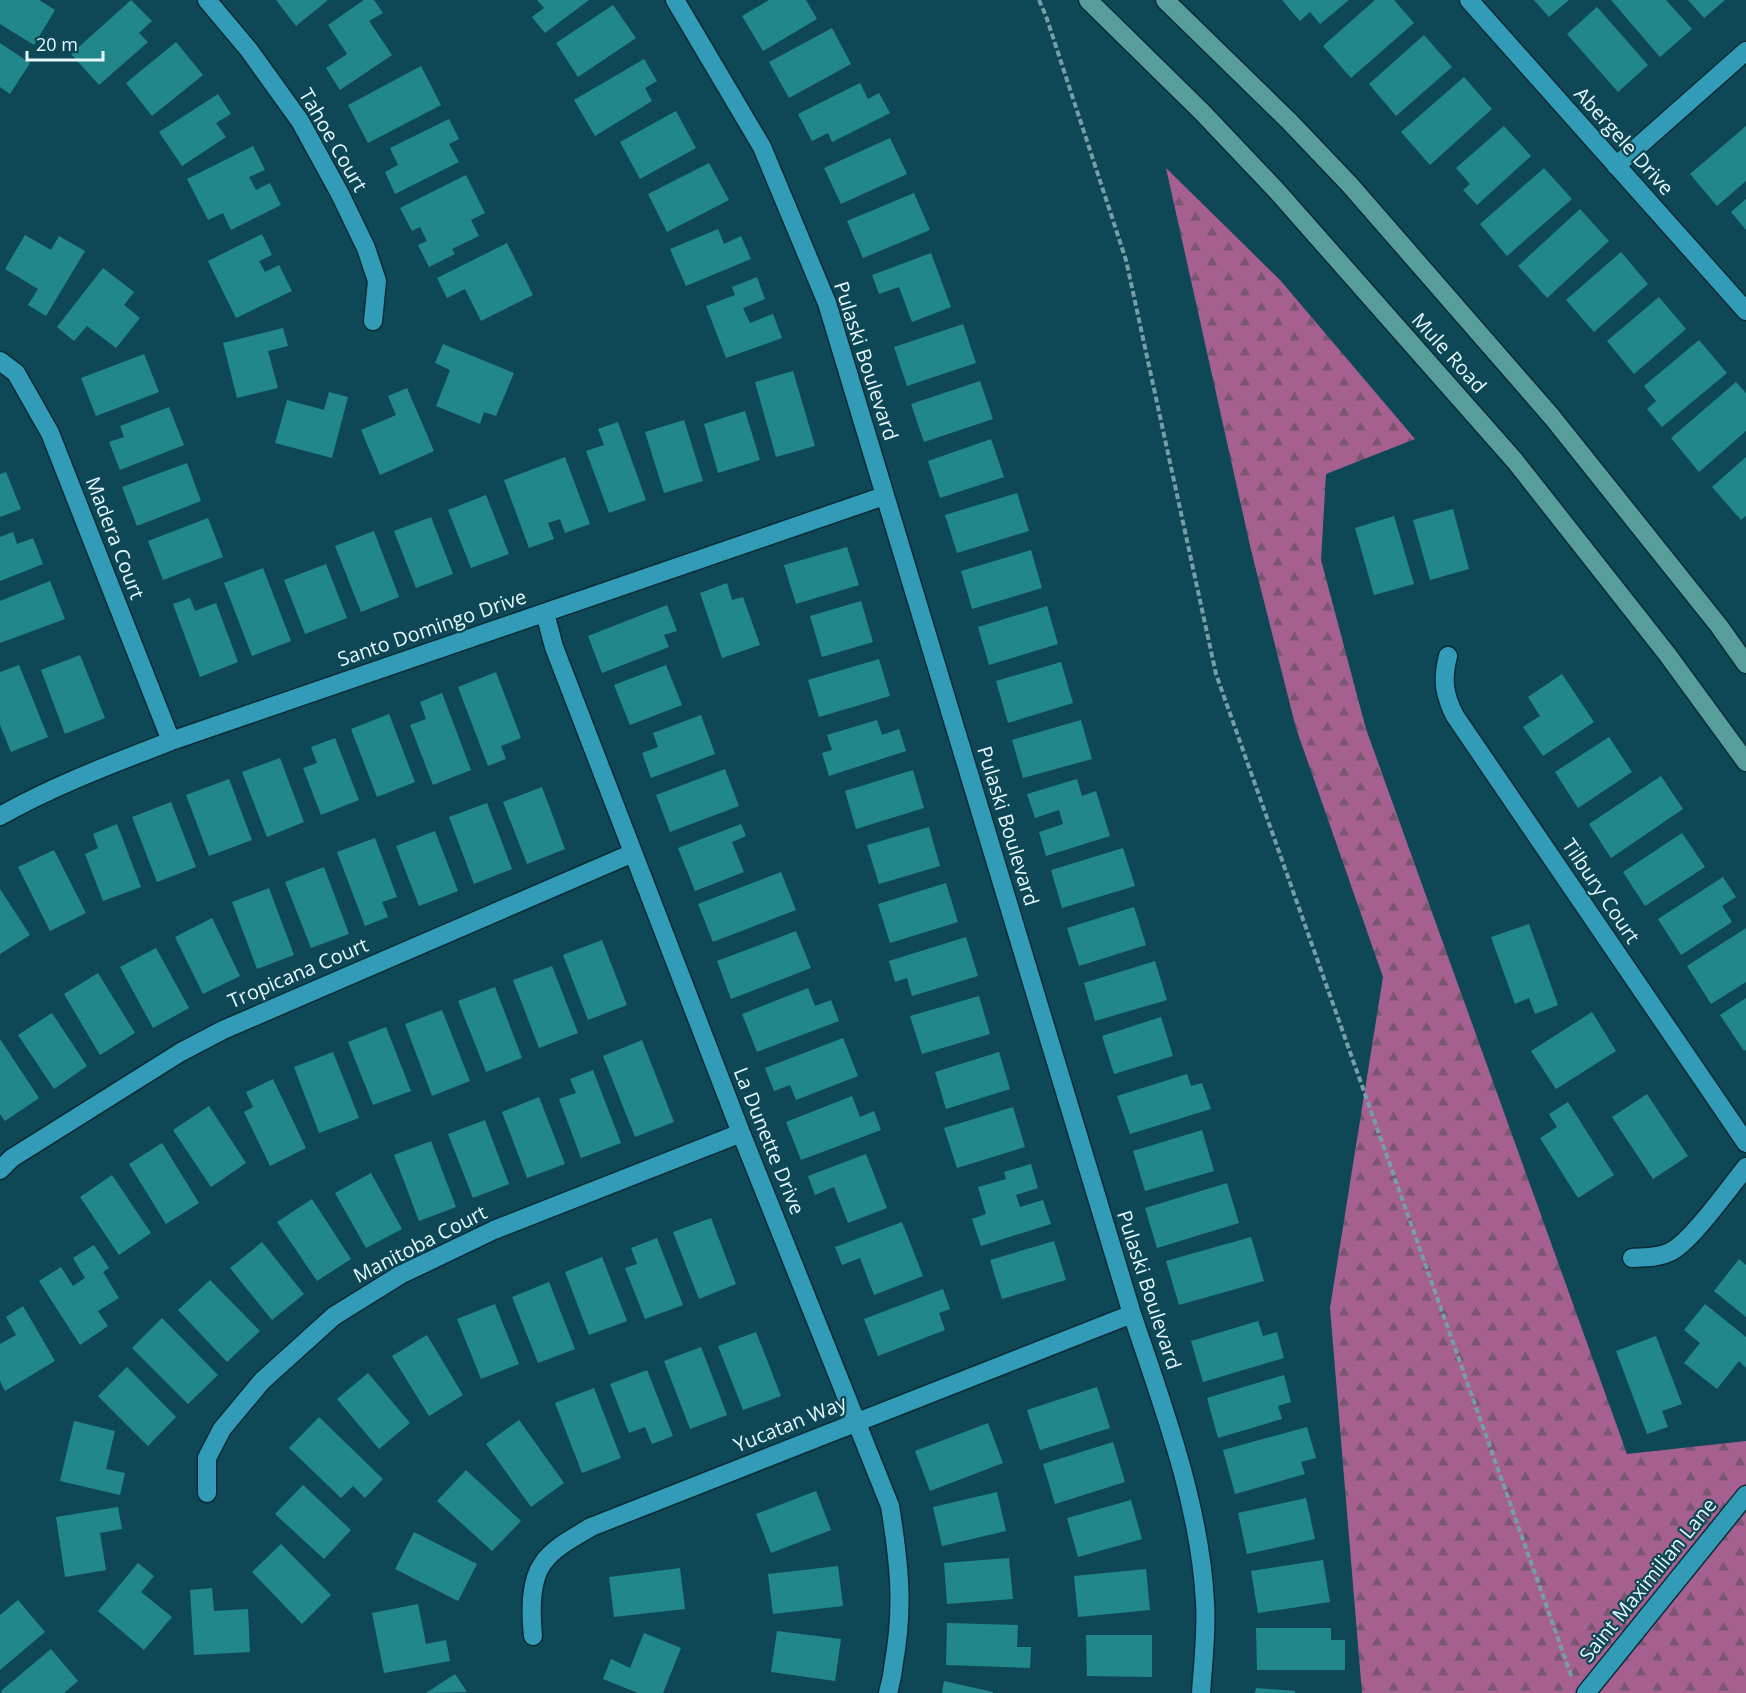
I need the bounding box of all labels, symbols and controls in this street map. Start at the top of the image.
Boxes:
scale bar [27,24,104,62]
text: 20 m [36,32,78,56]
street label: Abergele Drive [1569,81,1680,201]
street label: Tahoe Court [293,83,374,196]
street label: Pulaski Boulevard [828,278,905,444]
street label: Mule Road [1406,307,1493,399]
street label: Madera Court [80,473,151,603]
street label: Santo Domingo Drive [334,583,530,673]
street label: Pulaski Boulevard [971,743,1046,909]
street label: Tilbury Court [1556,833,1646,949]
street label: Tropicana Court [223,931,372,1014]
street label: La Dunette Drive [728,1063,811,1219]
street label: Manitoba Court [348,1198,491,1289]
street label: Pulaski Boulevard [1111,1207,1188,1373]
street label: Yucatan Way [729,1388,851,1458]
street label: Saint Maximilian Lane [1573,1492,1722,1667]

